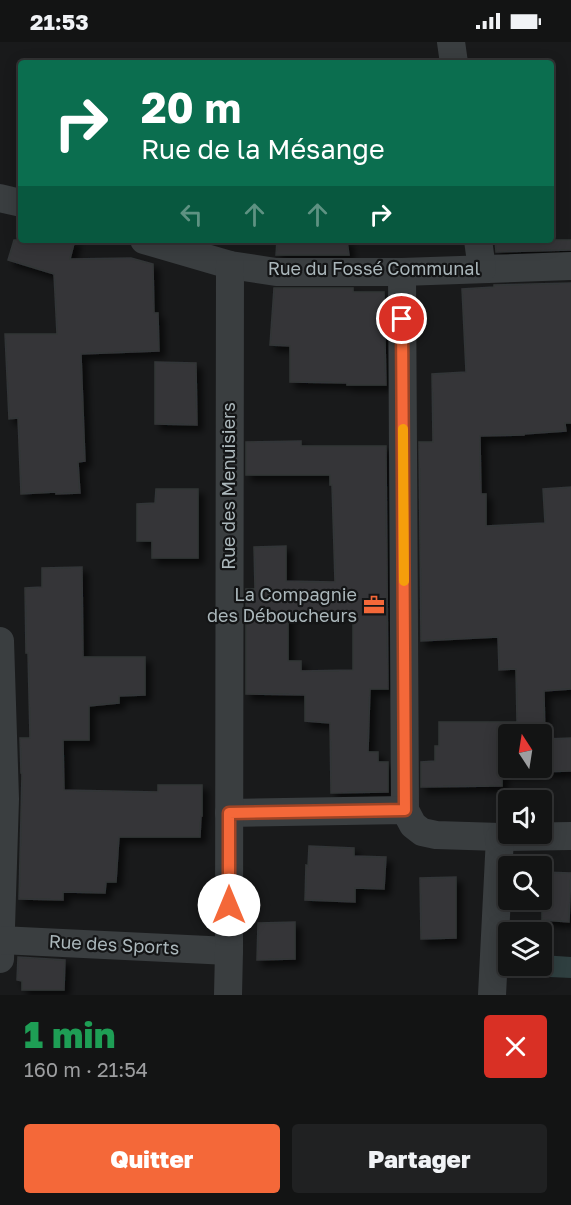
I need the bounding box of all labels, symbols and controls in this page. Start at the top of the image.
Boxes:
text: 21:53 [30,8,89,35]
text: 20 m [141,82,241,132]
icon: right [42,84,120,162]
text: Rue de la Mésange [141,133,385,165]
icon: left [175,198,208,231]
icon: ahead [238,198,271,231]
icon: ahead [301,198,334,231]
icon: right [364,198,397,231]
street label: Rue du Fossé Communal [268,257,480,279]
pin [376,293,427,344]
icon: arrive [385,302,418,335]
street label: Rue des Menuisiers [217,402,239,570]
place label: La Compagnie des Déboucheurs [207,583,357,626]
office icon: La Compagnie des Déboucheurs [362,593,386,617]
north arrow [498,724,552,778]
map controls [498,724,552,976]
button: sound [498,790,552,844]
button: search [498,856,552,910]
position arrow [197,873,261,937]
button: layers [498,922,552,976]
street label: Rue des Sports [48,930,180,958]
text: 1 min [24,1013,115,1056]
button: close [484,1015,547,1078]
text: 160 m · 21:54 [24,1057,148,1081]
button: Quitter [24,1124,280,1193]
button: Partager [292,1124,547,1193]

